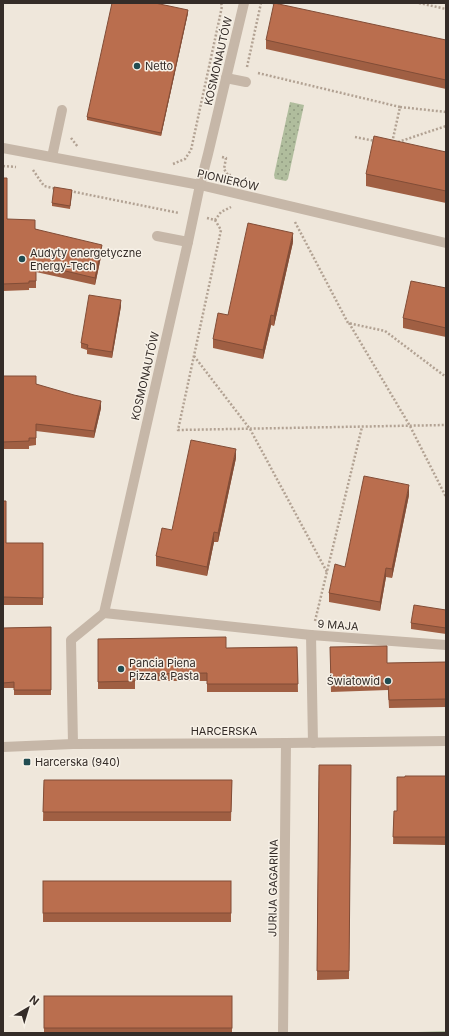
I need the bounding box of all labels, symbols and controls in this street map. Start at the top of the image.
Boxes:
street label: KOSMONAUTÓW [201,15,235,107]
place label: Netto [145,59,174,73]
marker: Netto [132,61,142,71]
street label: PIONIERÓW [196,166,260,194]
place label: Audyty energetyczne Energy-Tech [30,246,142,273]
marker: Audyty energetyczne Energy-Tech [17,254,27,264]
street label: KOSMONAUTÓW [128,330,162,422]
street label: 9 MAJA [317,617,359,633]
place label: Pancia Piena Pizza & Pasta [129,656,199,683]
marker: Pancia Piena Pizza & Pasta [116,664,126,674]
place label: Światowid [327,674,380,688]
marker: Światowid [383,676,393,686]
street label: HARCERSKA [191,724,258,738]
place label: Harcerska (940) [35,755,120,769]
marker: Harcerska (940) [22,757,32,767]
street label: JURIJA GAGARINA [265,839,281,937]
north arrow [8,988,48,1028]
text: N [27,992,42,1008]

